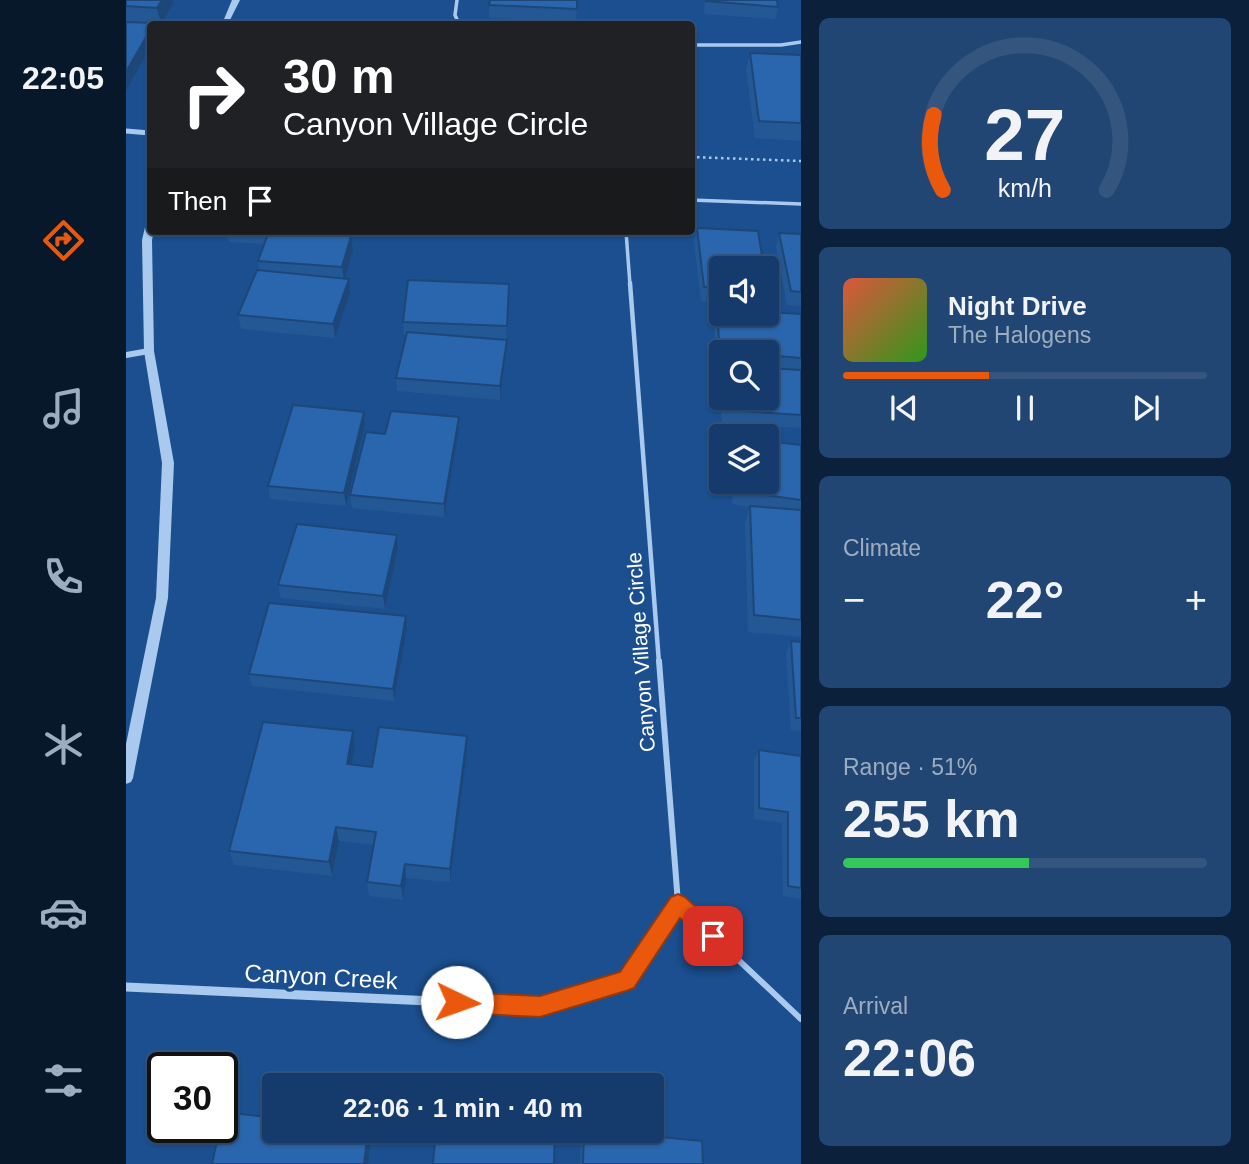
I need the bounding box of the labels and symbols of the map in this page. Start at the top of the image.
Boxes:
street label: Canyon Village Circle [622,551,659,753]
pin [683,906,743,966]
street label: Canyon Creek [244,959,399,994]
position arrow [420,965,494,1039]
speed limit sign: 30 [147,1052,238,1143]

